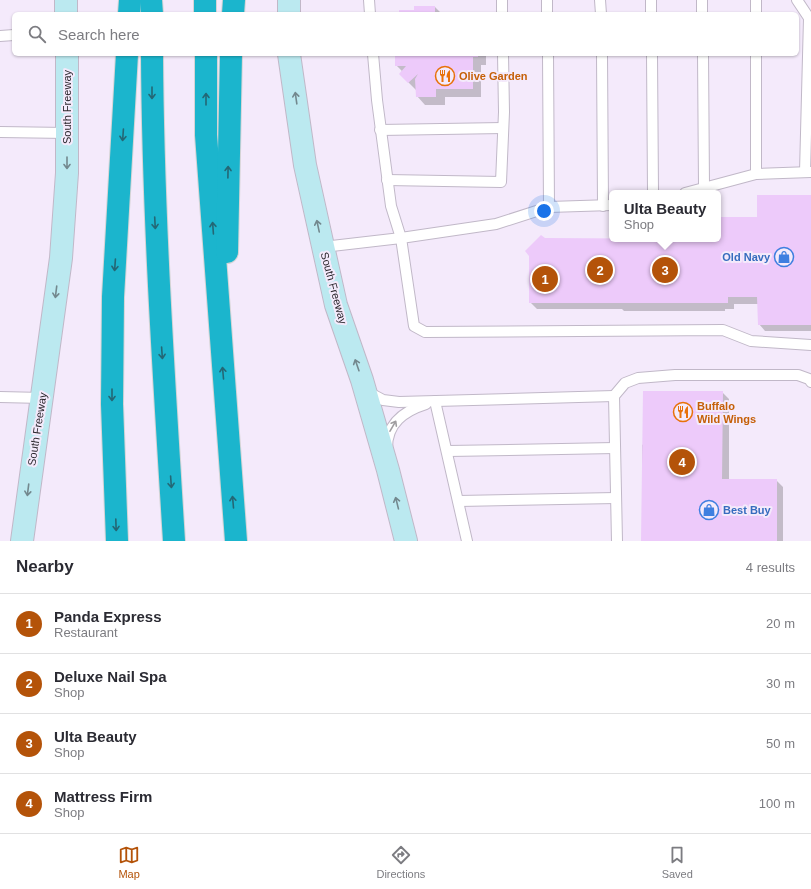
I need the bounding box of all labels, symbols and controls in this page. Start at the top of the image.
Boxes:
search box [12,12,799,56]
icon: search [26,23,48,45]
text: Search here [58,26,140,43]
restaurant icon: Olive Garden [434,65,456,87]
street label: South Freeway [61,70,73,144]
place label: Olive Garden [459,70,528,82]
one-way arrow [148,86,156,99]
one-way arrow [292,92,300,105]
one-way arrow [202,93,210,106]
one-way arrow [120,128,127,141]
one-way arrow [63,156,71,169]
one-way arrow [224,166,232,179]
popup [609,190,721,242]
text: Ulta Beauty [624,200,706,217]
your location [534,201,554,221]
one-way arrow [152,216,159,229]
text: Shop [624,217,654,232]
one-way arrow [314,220,322,233]
one-way arrow [209,222,216,235]
shop icon: Old Navy [773,246,795,268]
street label: South Freeway [319,251,349,326]
place label: Old Navy [722,251,771,263]
pin: 2 [587,255,613,285]
pin: 3 [652,255,678,285]
one-way arrow [111,258,119,271]
pin: 1 [532,264,558,294]
one-way arrow [53,286,60,299]
one-way arrow [158,346,165,359]
one-way arrow [352,359,360,371]
one-way arrow [219,367,226,380]
one-way arrow [108,388,116,401]
street label: South Freeway [25,391,49,466]
place label: Buffalo Wild Wings [697,400,756,425]
restaurant icon: Buffalo Wild Wings [672,401,694,423]
one-way arrow [390,420,398,432]
pin: 4 [669,447,695,477]
one-way arrow [167,476,174,489]
one-way arrow [25,484,32,497]
one-way arrow [229,496,236,509]
one-way arrow [393,497,400,510]
shop icon: Best Buy [698,499,720,521]
place label: Best Buy [723,504,772,516]
one-way arrow [112,518,120,531]
text: Nearby [16,557,74,576]
text: 4 results [746,560,795,575]
text: Panda Express [54,608,162,625]
text: 1 [25,616,33,631]
text: 20 m [766,616,795,631]
text: Restaurant [54,625,118,640]
text: Deluxe Nail Spa [54,668,167,685]
text: 2 [25,676,33,691]
text: 30 m [766,676,795,691]
text: Shop [54,685,84,700]
text: Ulta Beauty [54,728,137,745]
text: 3 [25,736,33,751]
text: 50 m [766,736,795,751]
text: Shop [54,745,84,760]
text: Mattress Firm [54,788,152,805]
text: 4 [25,796,33,811]
text: 100 m [759,796,795,811]
text: Shop [54,805,84,820]
tab: Map [118,844,140,880]
tab: Directions [376,844,425,880]
tab: Saved [662,844,693,880]

